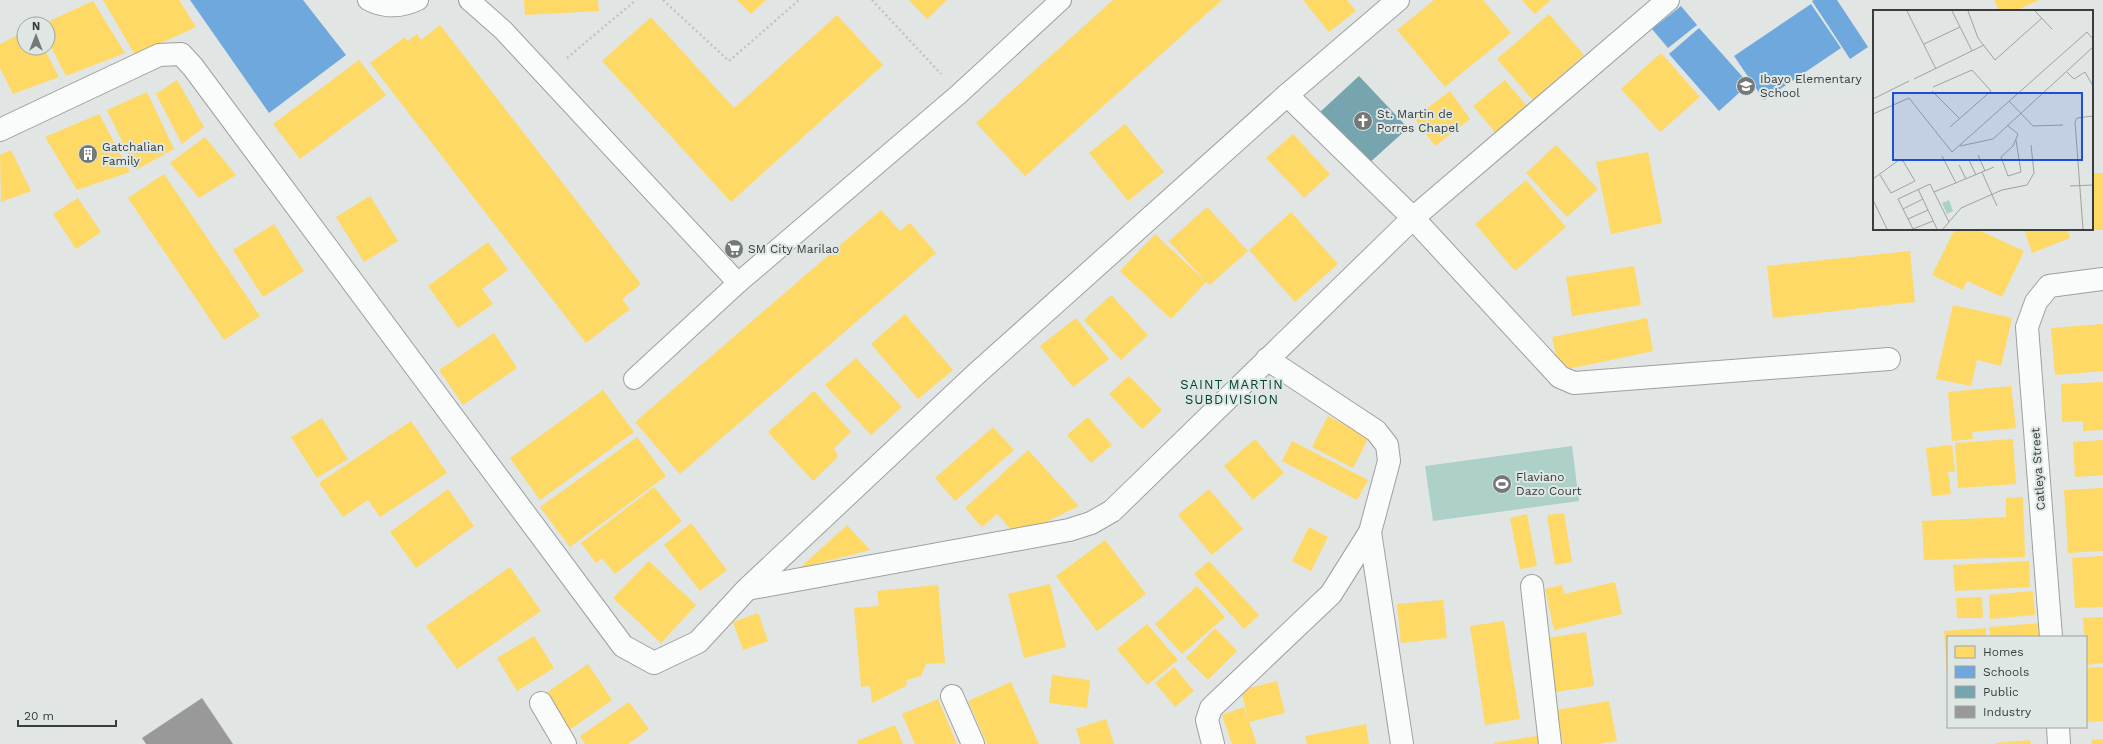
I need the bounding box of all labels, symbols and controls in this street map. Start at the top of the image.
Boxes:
inset map [1873,10,2093,230]
north arrow [16,16,56,56]
text: N [32,20,40,33]
place label: Ibayo Elementary School [1760,72,1863,100]
school or university icon: Ibayo Elementary School [1735,75,1757,97]
place label: St. Martin de Porres Chapel [1377,107,1459,135]
church icon: St. Martin de Porres Chapel [1352,110,1374,132]
place label: Gatchalian Family [102,140,164,168]
building icon: Gatchalian Family [77,143,99,165]
supermarket icon: SM City Marilao [723,238,745,260]
place label: SM City Marilao [748,242,839,256]
district label: SAINT MARTIN SUBDIVISION [1180,377,1284,407]
street label: Catleya Street [2028,427,2048,511]
place label: Flaviano Dazo Court [1516,470,1581,498]
sports icon: Flaviano Dazo Court [1491,473,1513,495]
legend [1947,636,2087,728]
text: Homes [1983,645,2024,659]
text: Schools [1983,665,2029,679]
text: Public [1983,685,2019,699]
scale bar [18,702,116,728]
text: Industry [1983,705,2032,719]
text: 20 m [24,709,54,723]

